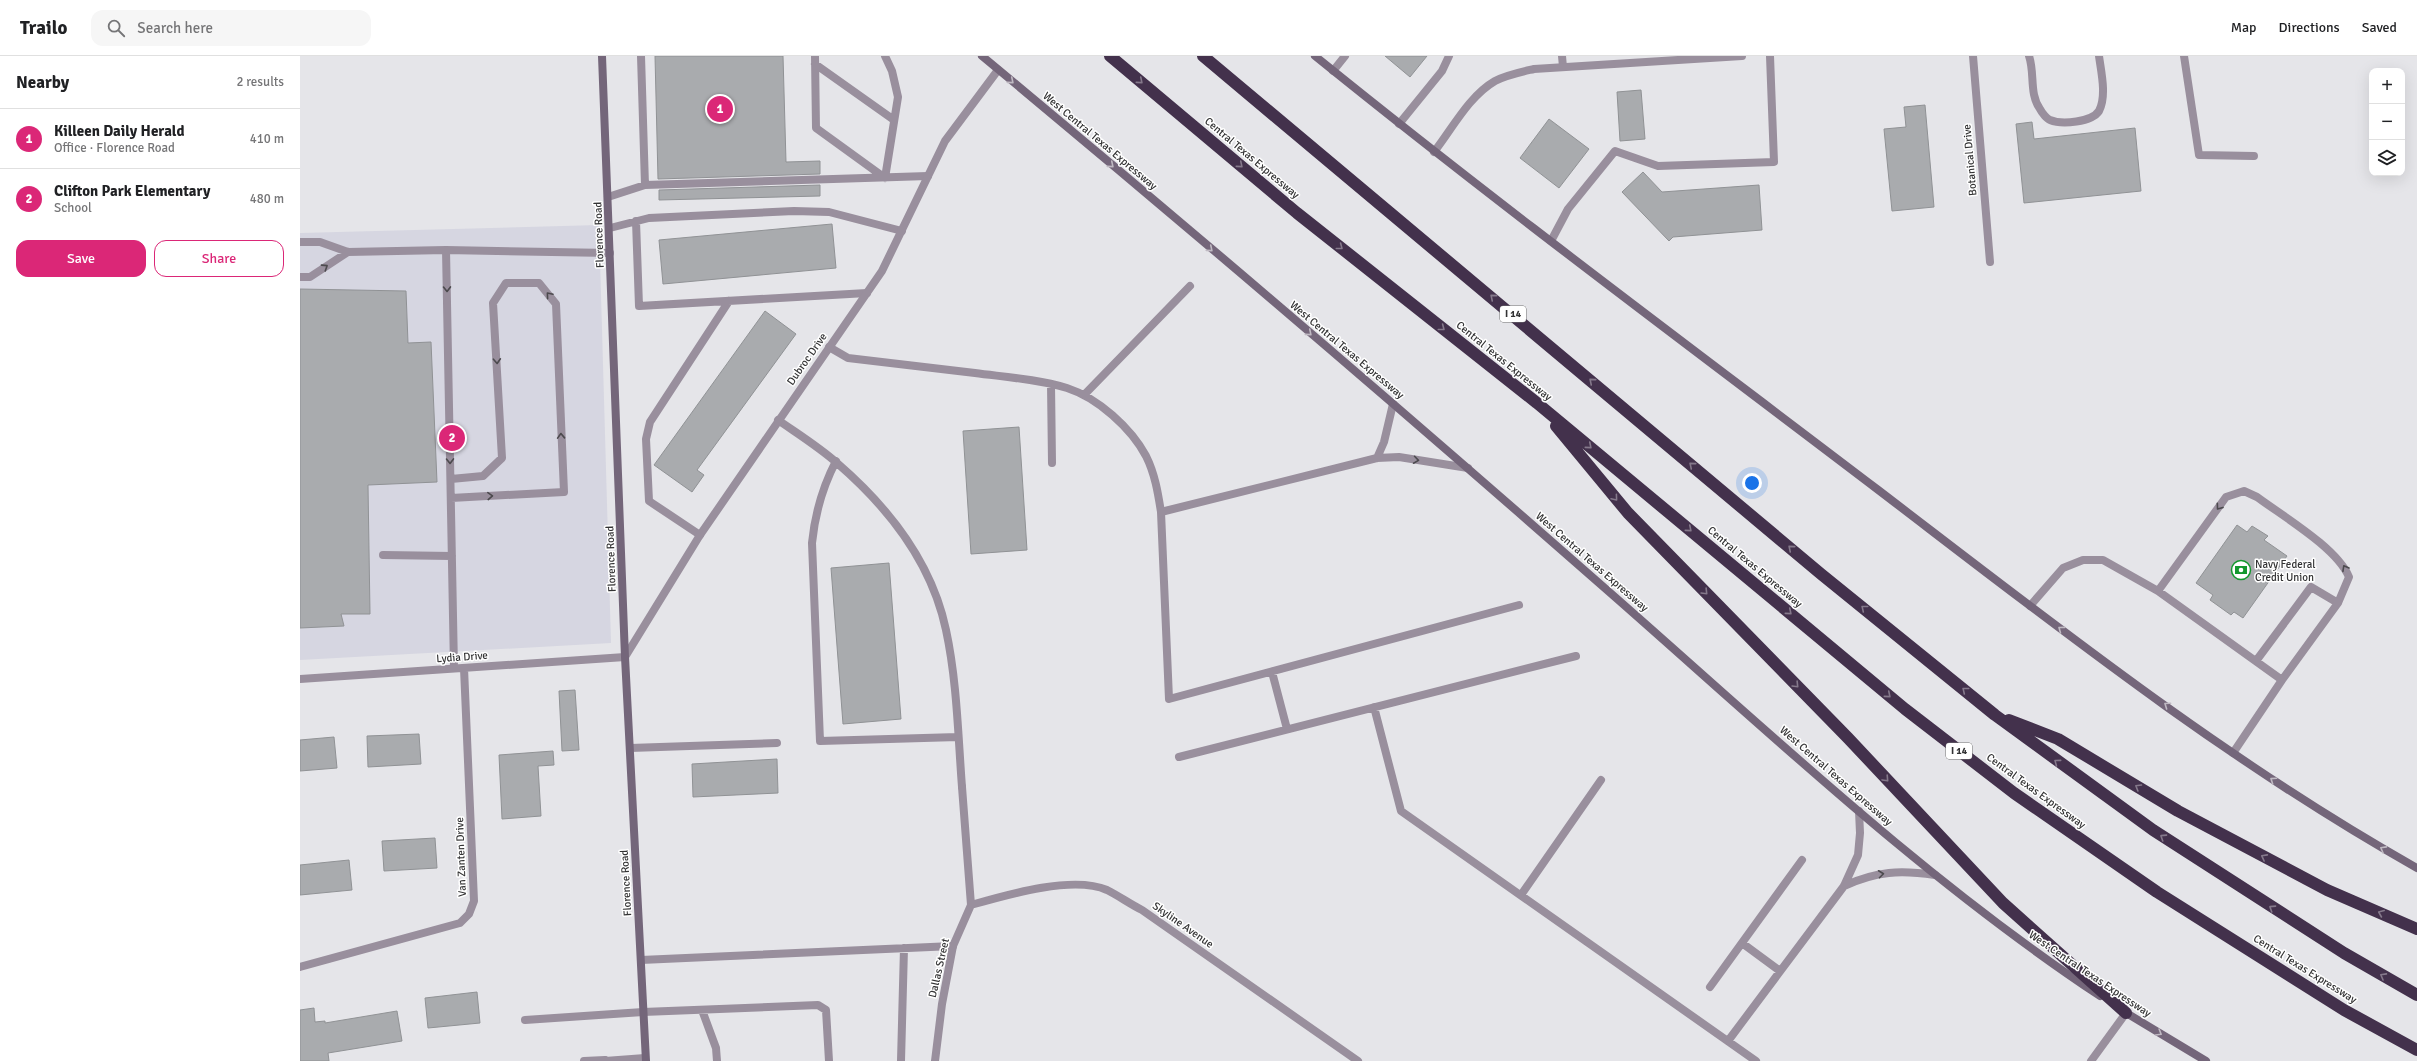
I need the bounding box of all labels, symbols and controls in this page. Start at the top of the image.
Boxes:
search box [91,10,371,46]
text: Trailo [20,16,67,40]
icon: search [105,17,127,39]
text: Search here [137,19,213,37]
text: Map [2231,19,2257,36]
text: Directions [2279,19,2340,36]
text: Saved [2362,19,2397,36]
map controls [2369,68,2405,176]
button: + [2369,68,2405,104]
text: Nearby [16,72,69,93]
text: 2 results [236,74,284,90]
one-way arrow [1007,76,1014,83]
one-way arrow [1136,77,1143,84]
street label: West Central Texas Expressway [1040,89,1160,193]
pin: 1 [707,94,733,124]
button: − [2369,104,2405,140]
street label: Central Texas Expressway [1202,115,1303,202]
text: Killeen Daily Herald [54,122,185,140]
street label: Botanical Drive [1960,124,1980,196]
text: 1 [25,131,33,147]
text: 410 m [250,131,284,147]
text: Office · Florence Road [54,140,175,156]
button: layers [2369,140,2405,176]
one-way arrow [1106,160,1113,167]
one-way arrow [1235,160,1243,167]
text: Clifton Park Elementary [54,182,210,200]
text: 2 [25,191,33,207]
text: 480 m [250,191,284,207]
text: School [54,200,92,216]
street label: Florence Road [591,201,607,268]
button: Save [16,240,146,277]
button: Share [154,240,284,277]
one-way arrow [1336,243,1343,250]
one-way arrow [1205,244,1213,251]
one-way arrow [321,264,328,272]
one-way arrow [443,286,451,292]
one-way arrow [546,292,553,300]
one-way arrow [1490,295,1497,302]
street label: West Central Texas Expressway [1287,298,1407,402]
road number: I 14 [1500,306,1526,322]
street label: Central Texas Expressway [1453,318,1555,404]
one-way arrow [1438,323,1445,330]
one-way arrow [1305,328,1312,335]
street label: Dubroc Drive [784,330,830,388]
one-way arrow [492,358,501,364]
one-way arrow [1590,378,1597,385]
pin: 2 [439,423,465,453]
one-way arrow [557,433,566,439]
one-way arrow [1584,442,1591,449]
one-way arrow [1413,455,1419,464]
one-way arrow [446,458,454,464]
one-way arrow [1689,462,1696,469]
your location [1742,473,1762,493]
one-way arrow [487,492,493,500]
one-way arrow [1611,493,1618,501]
one-way arrow [2217,502,2224,509]
street label: West Central Texas Expressway [1533,510,1652,615]
one-way arrow [1684,524,1691,531]
street label: Central Texas Expressway [1705,524,1806,611]
street label: Florence Road [603,525,619,592]
one-way arrow [1788,546,1796,553]
place label: Navy Federal Credit Union [2255,558,2316,584]
bank icon: Navy Federal Credit Union [2230,559,2252,581]
one-way arrow [2342,565,2349,572]
one-way arrow [1700,587,1708,595]
one-way arrow [1861,606,1868,613]
one-way arrow [1784,607,1792,614]
one-way arrow [2059,627,2066,634]
street label: Lydia Drive [436,649,488,665]
one-way arrow [1791,680,1799,688]
one-way arrow [1962,688,1969,695]
one-way arrow [1884,691,1891,698]
one-way arrow [2164,703,2171,710]
street label: West Central Texas Expressway [1777,724,1896,829]
road number: I 14 [1946,743,1972,759]
street label: Central Texas Expressway [1984,751,2089,832]
one-way arrow [2054,759,2061,767]
one-way arrow [1881,774,1889,782]
one-way arrow [2270,777,2277,785]
one-way arrow [2135,785,2142,792]
street label: Van Zanten Drive [453,817,469,897]
one-way arrow [2160,834,2167,842]
one-way arrow [2380,847,2387,854]
street label: Florence Road [618,849,634,917]
one-way arrow [2261,854,2268,862]
one-way arrow [1878,870,1884,879]
street label: Skyline Avenue [1150,899,1216,951]
one-way arrow [2269,905,2276,912]
one-way arrow [2378,910,2385,918]
street label: West Central Texas Expressway [2026,928,2154,1020]
street label: Central Texas Expressway [2251,932,2360,1007]
street label: Dallas Street [926,937,952,999]
one-way arrow [2380,973,2387,980]
one-way arrow [2155,1028,2162,1036]

